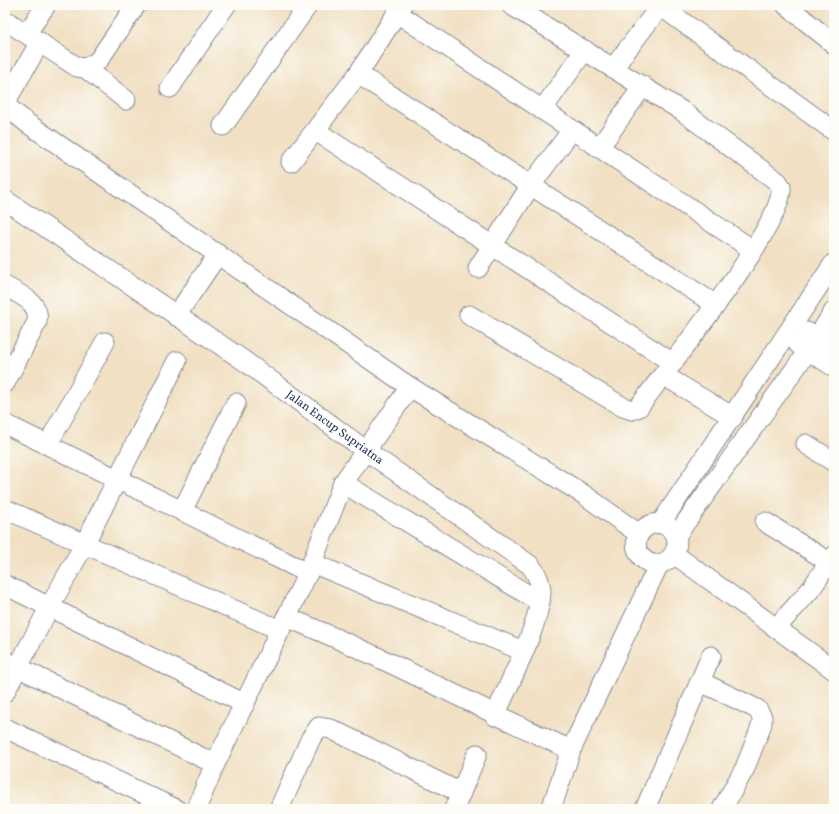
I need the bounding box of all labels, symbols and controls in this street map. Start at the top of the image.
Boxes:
street label: Jalan Encup Supriatna [282,387,386,469]

